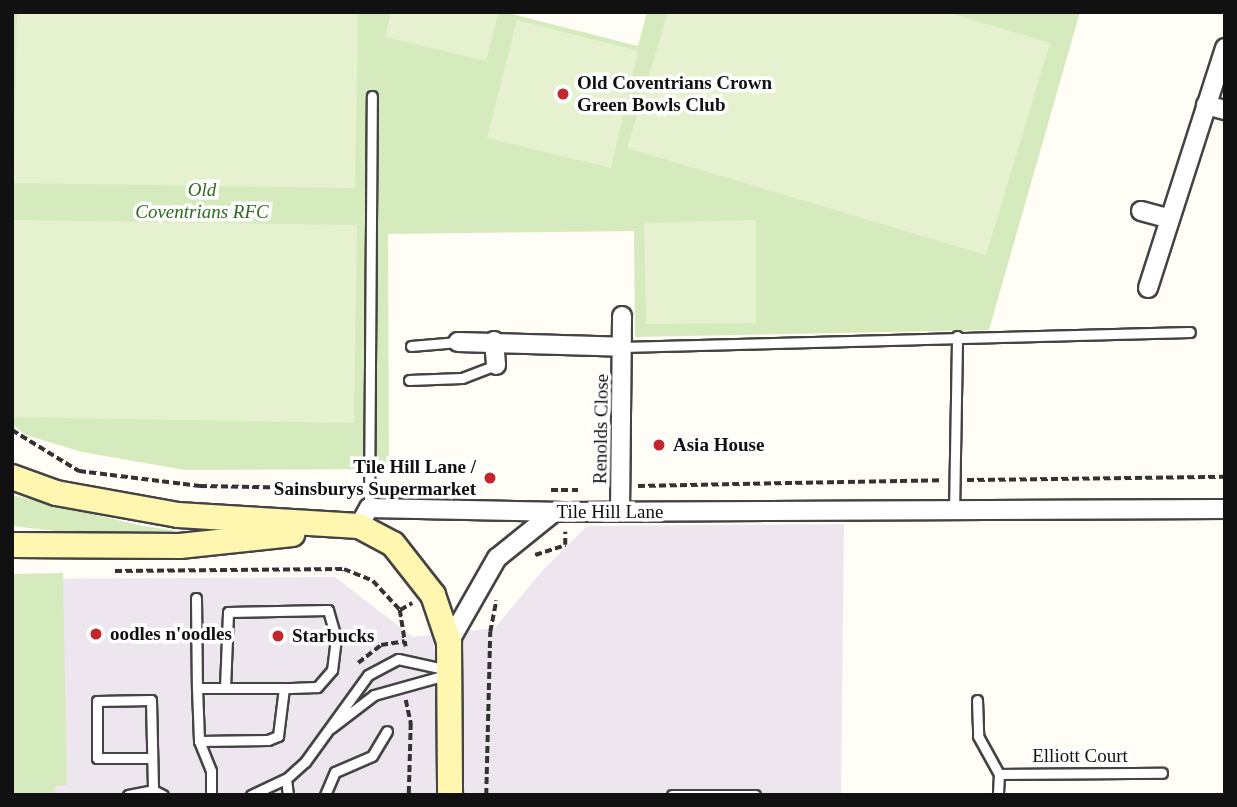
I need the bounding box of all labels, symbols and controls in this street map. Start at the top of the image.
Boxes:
place label: Old Coventrians Crown Green Bowls Club [577,72,772,116]
marker: Old Coventrians Crown Green Bowls Club [555,86,571,102]
park label: Old Coventrians RFC [135,179,269,223]
street label: Renolds Close [589,374,613,484]
place label: Asia House [673,434,764,456]
marker: Asia House [651,437,667,453]
place label: Tile Hill Lane / Sainsburys Supermarket [274,456,476,500]
marker: Tile Hill Lane / Sainsburys Supermarket [482,470,498,486]
street label: Tile Hill Lane [557,501,663,523]
place label: oodles n'oodles [110,623,232,645]
place label: Starbucks [292,625,374,647]
marker: oodles n'oodles [88,626,104,642]
marker: Starbucks [270,628,286,644]
street label: Elliott Court [1032,745,1128,767]

